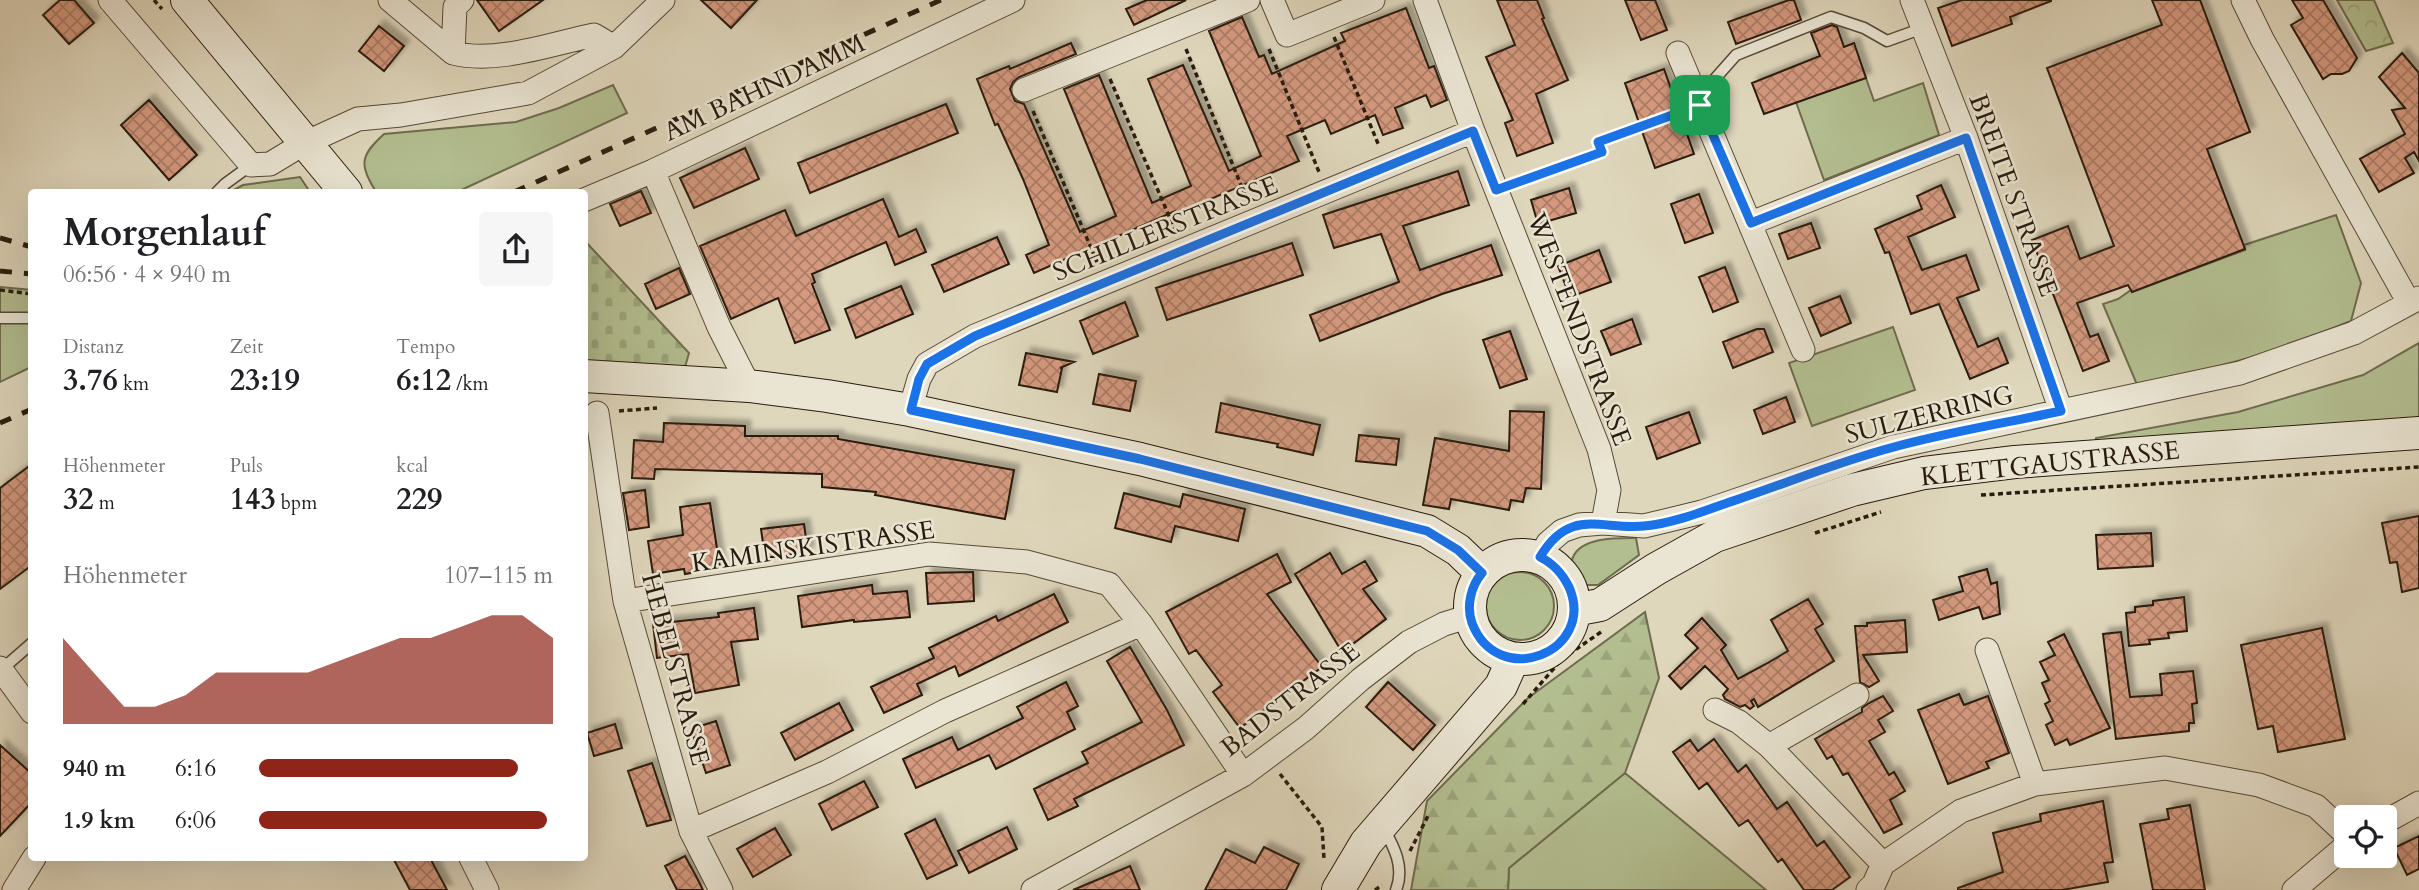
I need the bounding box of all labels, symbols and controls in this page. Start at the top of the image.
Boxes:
street label: AM BAHNDAMM [658,25,871,150]
pin [1670,75,1730,135]
icon: arrive [1681,86,1719,124]
street label: BREITE STRASSE [1961,89,2066,301]
street label: SCHILLERSTRASSE [1047,167,1283,290]
text: Morgenlauf [63,207,266,259]
street label: WESTENDSTRASSE [1519,207,1640,451]
button: share [479,212,553,286]
text: 06:56 · 4 × 940 m [63,259,231,290]
text: Distanz [63,334,124,360]
text: Zeit [230,334,263,360]
text: Tempo [396,334,455,360]
text: 3.76 [63,360,118,401]
text: 23:19 [230,360,300,401]
text: 6:12 [396,360,451,401]
text: km [118,371,149,397]
text: /km [451,371,489,397]
street label: SULZERRING [1841,377,2017,452]
street label: KLETTGAUSTRASSE [1919,432,2181,495]
text: Höhenmeter [63,453,165,479]
text: Puls [230,453,263,479]
text: kcal [396,453,428,479]
text: 32 [63,479,94,520]
text: 143 [230,479,276,520]
text: 229 [396,479,442,520]
text: m [94,490,115,516]
text: bpm [276,490,317,516]
street label: KAMINSKISTRASSE [689,512,937,581]
text: Höhenmeter [63,560,187,591]
text: 107–115 m [444,560,553,591]
street label: HEBELSTRASSE [633,569,718,769]
street label: BADSTRASSE [1213,634,1367,765]
text: 940 m [63,753,126,784]
text: 6:16 [175,753,216,784]
text: 1.9 km [63,805,135,836]
text: 6:06 [175,805,216,836]
map controls [2334,805,2397,868]
button: locate [2334,805,2397,868]

